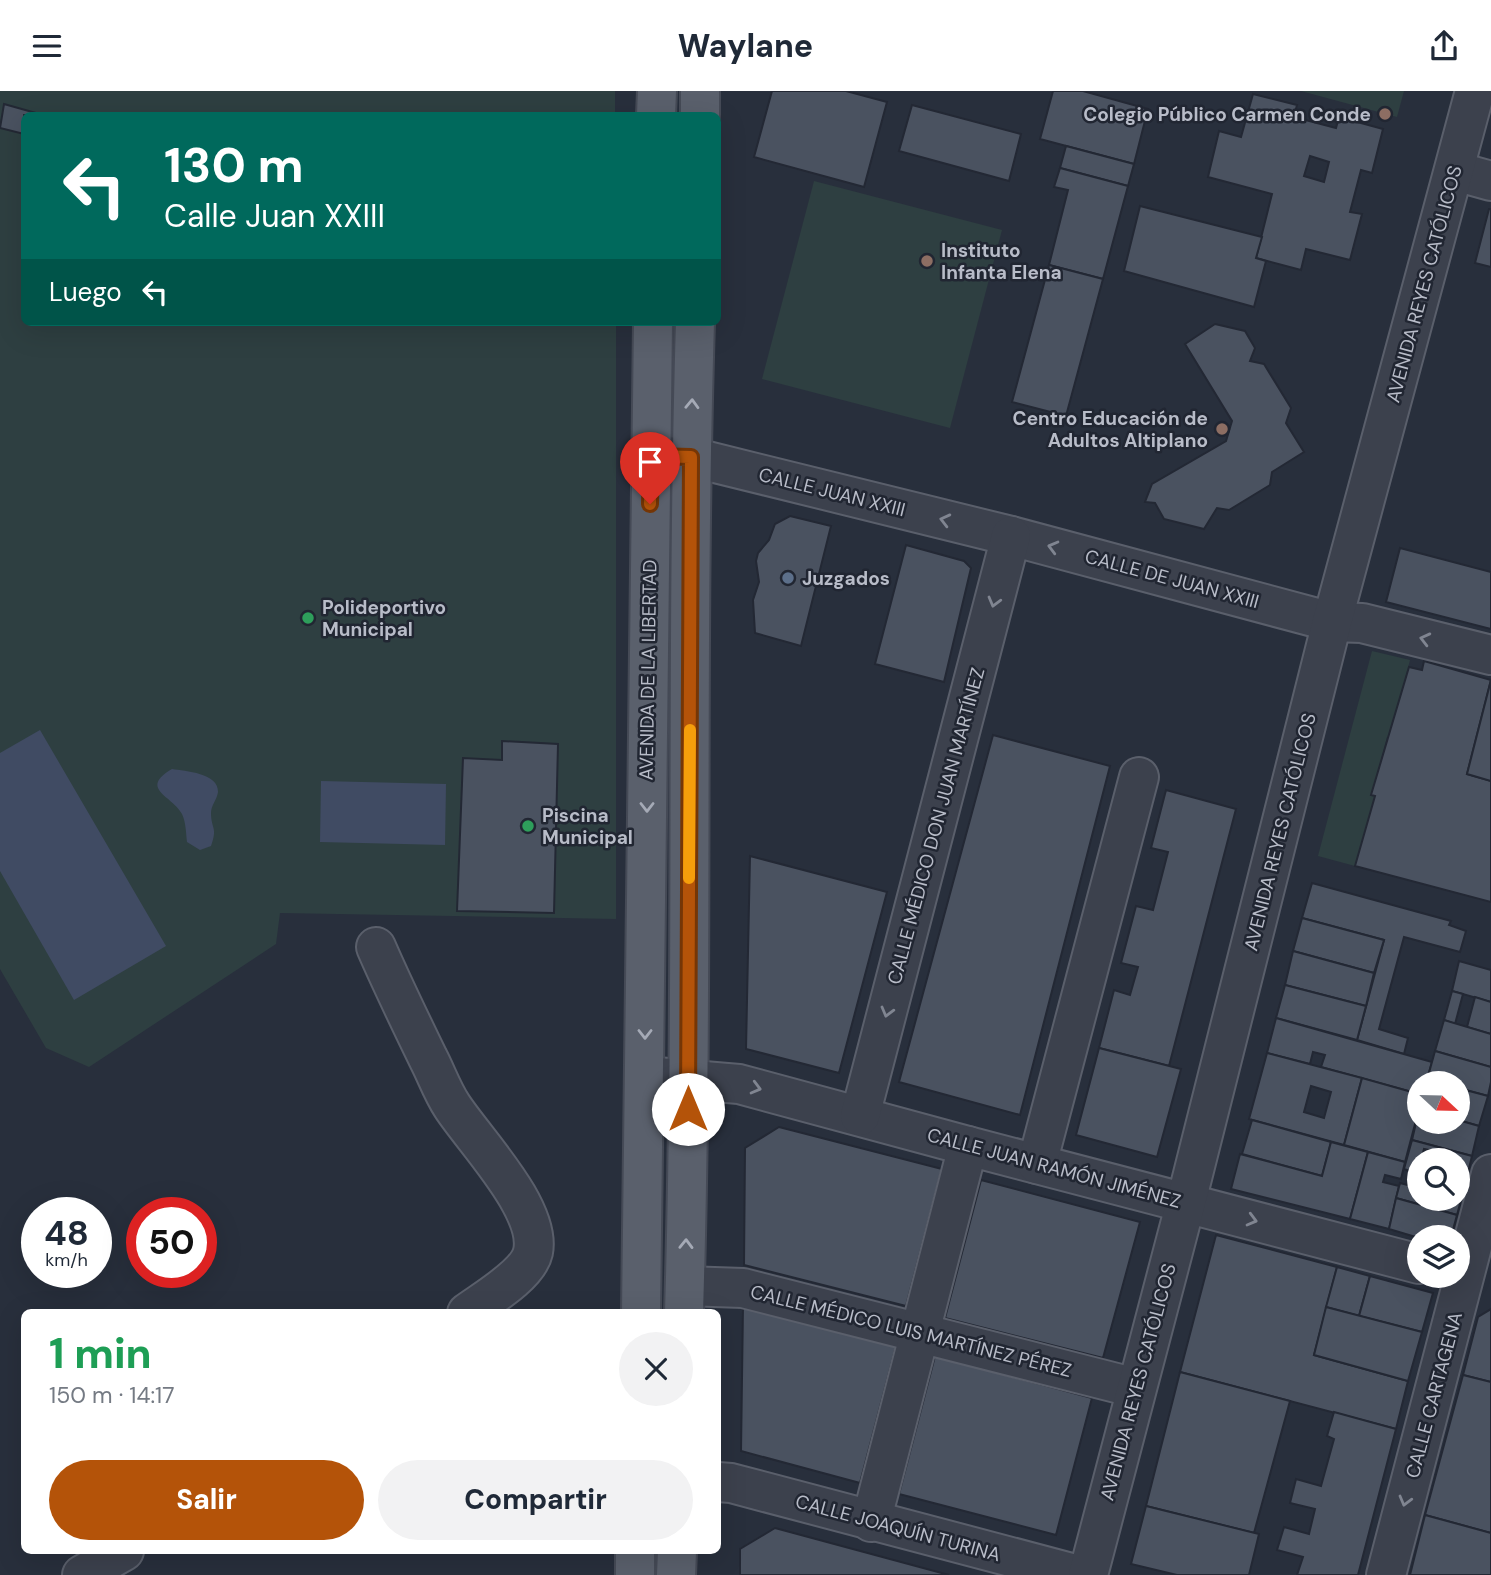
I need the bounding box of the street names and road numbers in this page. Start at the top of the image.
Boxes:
street label: AVENIDA REYES CATÓLICOS [1380,163,1468,405]
street label: CALLE JUAN XXIII [756,462,908,522]
street label: CALLE DE JUAN XXIII [1082,544,1262,614]
street label: AVENIDA DE LA LIBERTAD [634,559,662,781]
street label: CALLE MÉDICO DON JUAN MARTÍNEZ [882,665,990,987]
street label: AVENIDA REYES CATÓLICOS [1238,710,1322,954]
street label: CALLE JUAN RAMÓN JIMÉNEZ [924,1122,1184,1214]
street label: AVENIDA REYES CATÓLICOS [1094,1261,1182,1503]
street label: CALLE MÉDICO LUIS MARTÍNEZ PÉREZ [748,1279,1074,1383]
street label: CALLE CARTAGENA [1400,1309,1468,1481]
street label: CALLE JOAQUÍN TURINA [793,1489,1004,1568]

